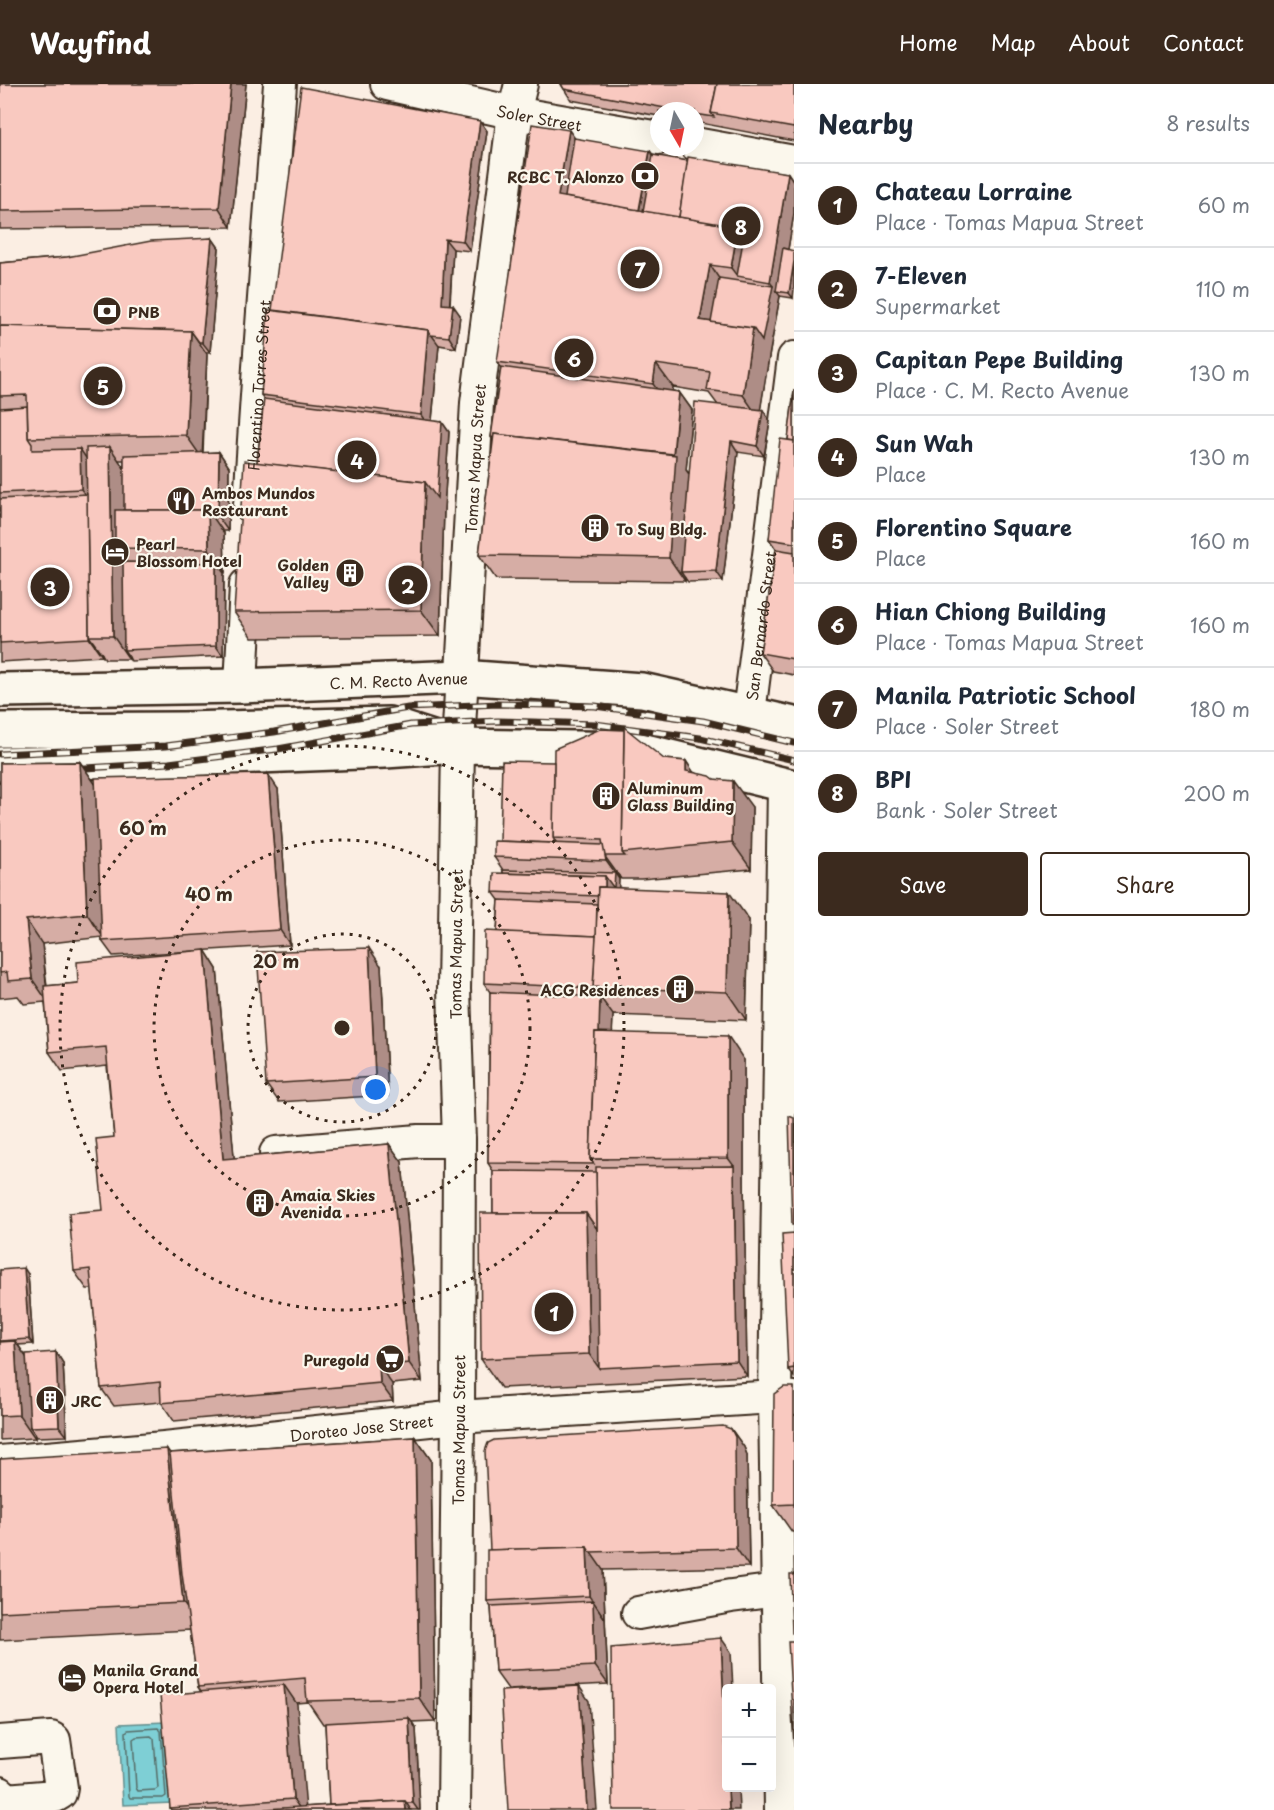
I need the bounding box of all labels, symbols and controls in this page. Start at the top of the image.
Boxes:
text: Wayfind [30,21,151,64]
text: Home [899,26,958,58]
text: Map [991,26,1036,58]
text: About [1069,26,1130,58]
text: Contact [1163,26,1244,58]
street label: Soler Street [495,98,584,136]
north arrow [650,102,704,156]
text: Nearby [818,104,913,143]
text: 8 results [1166,108,1250,138]
bank icon: RCBC T. Alonzo [629,160,661,192]
place label: RCBC T. Alonzo [507,165,624,188]
text: Chateau Lorraine [875,174,1072,207]
text: 1 [833,190,842,220]
text: 60 m [1198,190,1250,220]
pin: 8 [722,204,760,248]
text: Place · Tomas Mapua Street [875,207,1144,237]
pin: 7 [620,246,660,291]
text: 7-Eleven [875,258,967,291]
text: 2 [830,274,845,304]
text: 110 m [1196,274,1250,304]
text: Supermarket [875,291,1001,321]
bank icon: PNB [91,295,123,327]
street label: Florentino Torres Street [241,299,275,471]
place label: PNB [128,300,160,323]
pin: 6 [554,336,594,380]
text: Capitan Pepe Building [875,342,1123,375]
text: 3 [831,358,844,388]
text: 130 m [1190,358,1250,388]
pin: 5 [84,364,122,408]
text: Place · C. M. Recto Avenue [875,375,1129,405]
street label: Tomas Mapua Street [458,382,491,534]
text: Sun Wah [875,426,974,459]
pin: 4 [338,438,376,482]
text: 4 [831,442,844,472]
text: 130 m [1190,442,1250,472]
text: Place [875,459,926,489]
place label: Ambos Mundos Restaurant [202,481,315,521]
restaurant icon: Ambos Mundos Restaurant [165,485,197,517]
text: Florentino Square [875,510,1072,543]
building icon: To Suy Bldg. [579,512,611,544]
place label: To Suy Bldg. [616,517,707,540]
text: 5 [831,526,844,556]
text: 160 m [1190,526,1250,556]
place label: Pearl Blossom Hotel [136,532,242,572]
hotel icon: Pearl Blossom Hotel [99,536,131,568]
text: Place [875,543,926,573]
street label: San Bernardo Street [739,549,781,702]
place label: Golden Valley [277,553,329,593]
building icon: Golden Valley [334,557,366,589]
pin: 2 [388,562,428,608]
pin: 3 [31,564,70,610]
text: Hian Chiong Building [875,594,1106,627]
text: 6 [830,610,845,640]
text: 160 m [1190,610,1250,640]
text: Place · Tomas Mapua Street [875,627,1144,657]
street label: C. M. Recto Avenue [329,665,469,694]
text: Manila Patriotic School [875,678,1136,711]
text: 7 [832,694,843,724]
text: 180 m [1190,694,1250,724]
text: Place · Soler Street [875,711,1059,741]
text: BPI [875,762,912,795]
place label: Aluminum Glass Building [627,776,734,816]
text: 8 [831,778,844,808]
text: 200 m [1183,778,1250,808]
building icon: Aluminum Glass Building [590,780,622,812]
text: Bank · Soler Street [875,795,1058,825]
text: 60 m [119,814,167,841]
button: Save [818,852,1028,916]
button: Share [1040,852,1250,916]
street label: Tomas Mapua Street [442,869,467,1020]
text: 40 m [185,880,233,907]
text: 20 m [253,947,299,974]
building icon: ACG Residences [664,973,696,1005]
place label: ACG Residences [539,978,659,1001]
centre of rings [332,1018,352,1038]
your location [361,1075,390,1104]
place label: Amaia Skies Avenida [280,1183,375,1223]
building icon: Amaia Skies Avenida [244,1187,276,1219]
pin: 1 [534,1290,574,1334]
supermarket icon: Puregold [374,1343,406,1375]
place label: Puregold [303,1348,369,1371]
street label: Tomas Mapua Street [446,1355,470,1505]
building icon: JRC [34,1384,66,1416]
place label: JRC [71,1389,102,1412]
street label: Doroteo Jose Street [288,1408,434,1446]
place label: Manila Grand Opera Hotel [93,1658,198,1698]
hotel icon: Manila Grand Opera Hotel [56,1662,88,1694]
map controls [722,1684,776,1792]
button: + [722,1684,776,1738]
button: − [722,1738,776,1792]

